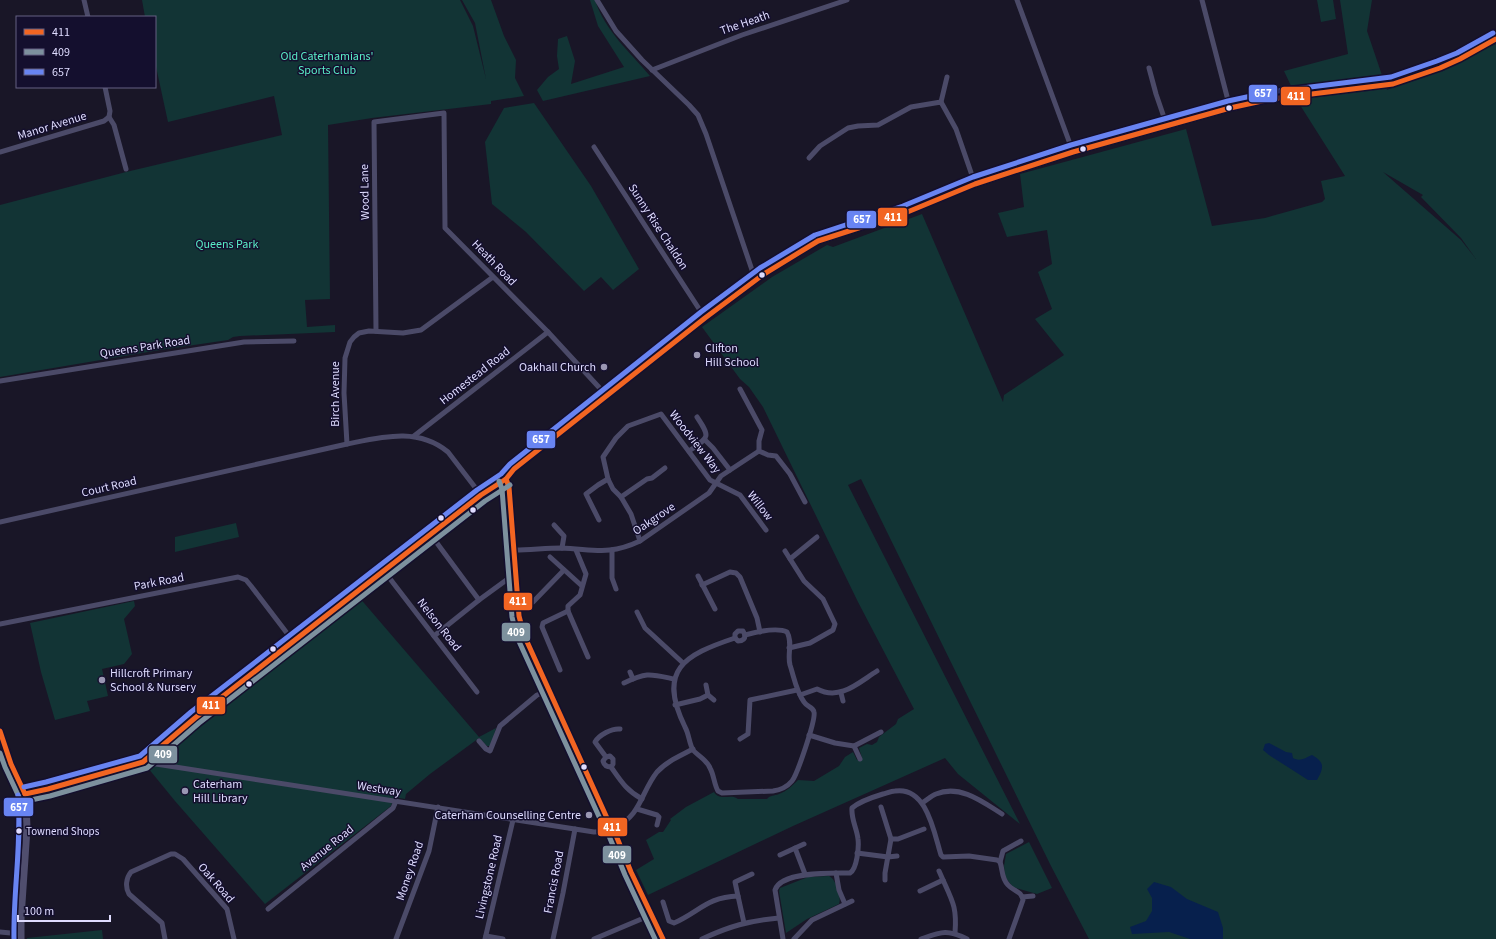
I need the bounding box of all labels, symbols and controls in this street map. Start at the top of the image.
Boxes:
street label: The Heath [718,7,772,39]
legend [16,16,156,88]
text: 411 [52,24,70,41]
text: 409 [52,44,70,61]
park label: Old Caterhamians' Sports Club [281,48,373,79]
text: 657 [52,64,70,81]
line badge: 657 [1248,84,1278,103]
text: 657 [1254,86,1272,101]
line badge: 411 [1280,86,1311,106]
text: 411 [1287,89,1305,104]
unlabelled marker [1224,103,1234,113]
street label: Manor Avenue [15,107,89,145]
unlabelled marker [1078,144,1088,154]
street label: Wood Lane [356,164,374,220]
street label: Sunny Rise Chaldon [624,181,692,273]
line badge: 411 [877,207,908,227]
line badge: 657 [846,210,877,229]
text: 411 [884,210,902,225]
text: 657 [853,212,871,227]
park label: Queens Park [196,236,258,253]
street label: Heath Road [468,236,520,290]
unlabelled marker [757,270,767,280]
street label: Queens Park Road [99,331,191,363]
place label: Clifton Hill School [705,340,759,371]
street label: Homestead Road [436,343,514,409]
marker: Clifton Hill School [692,350,702,360]
place label: Oakhall Church [519,359,596,376]
street label: Birch Avenue [327,361,344,427]
marker: Oakhall Church [599,362,609,372]
street label: Woodview Way [665,407,725,477]
line badge: 657 [526,430,556,449]
text: 657 [532,432,550,447]
street label: Court Road [80,472,138,502]
street label: Willow [743,488,777,525]
street label: Oakgrove [629,499,679,539]
unlabelled marker [468,505,478,515]
unlabelled marker [436,513,446,523]
street label: Park Road [133,569,185,595]
line badge: 411 [503,592,533,611]
text: 411 [509,594,527,609]
street label: Nelson Road [413,595,465,655]
line badge: 409 [501,622,531,642]
text: 409 [507,625,525,640]
unlabelled marker [268,644,278,654]
place label: Hillcroft Primary School & Nursery [110,665,196,696]
marker: Hillcroft Primary School & Nursery [97,675,107,685]
unlabelled marker [244,679,254,689]
line badge: 411 [196,696,226,715]
text: 411 [202,698,220,713]
line badge: 409 [148,745,178,764]
text: 409 [154,747,172,762]
unlabelled marker [579,762,589,772]
place label: Caterham Hill Library [193,776,248,807]
street label: Westway [356,777,403,801]
marker: Caterham Hill Library [180,786,190,796]
line badge: 657 [3,797,34,817]
text: 657 [10,800,28,815]
place label: Caterham Counselling Centre [434,807,581,824]
marker: Caterham Counselling Centre [584,810,594,820]
line badge: 411 [597,817,628,837]
text: 411 [603,820,621,835]
street label: Avenue Road [296,821,358,875]
place label: Townend Shops [26,824,100,839]
marker: Townend Shops [14,826,24,836]
street label: Livingstone Road [471,833,507,921]
street label: Money Road [392,839,428,903]
line badge: 409 [602,845,632,864]
text: 409 [608,848,626,863]
street label: Francis Road [540,849,568,915]
street label: Oak Road [194,859,238,907]
scale bar [18,897,110,923]
text: 100 m [24,903,54,920]

